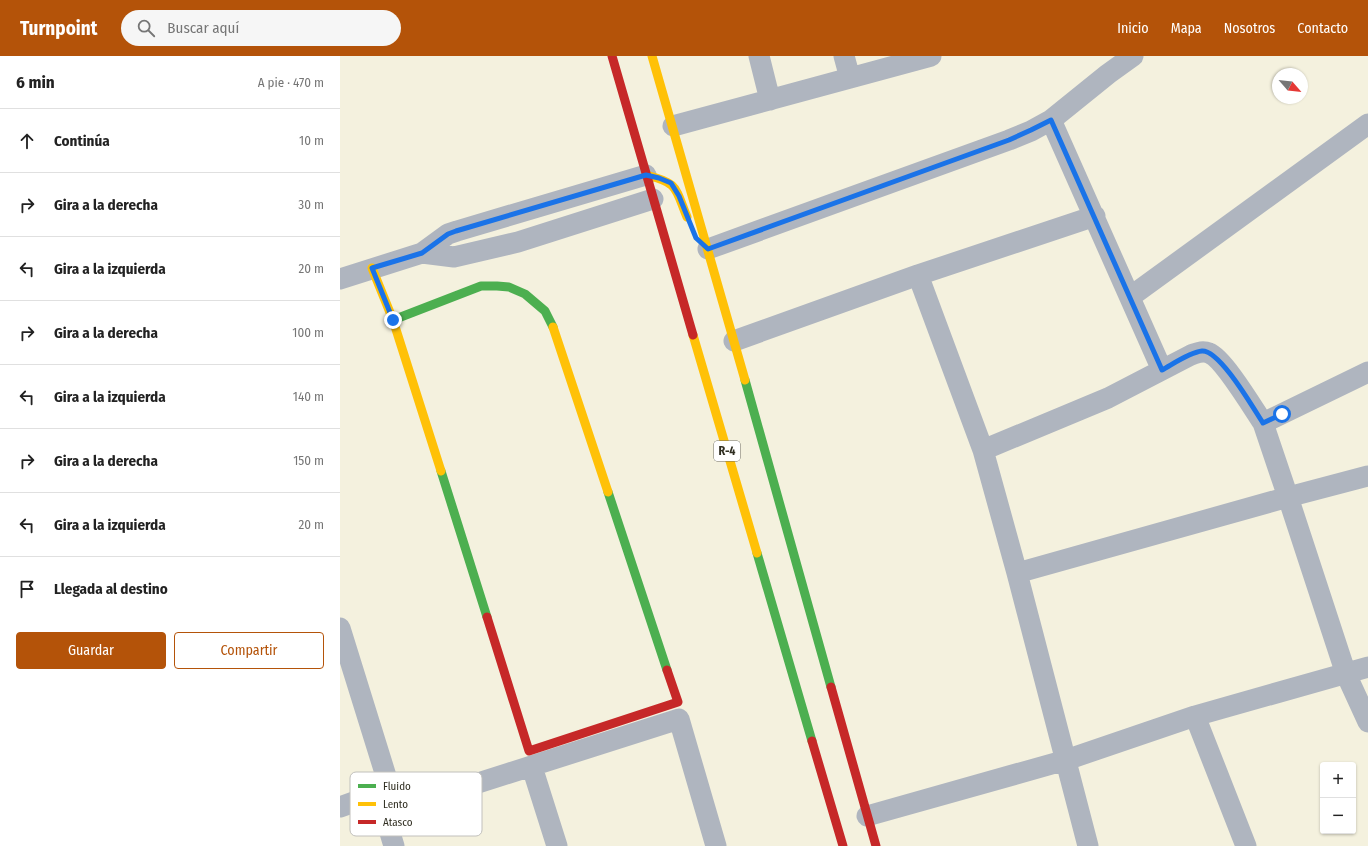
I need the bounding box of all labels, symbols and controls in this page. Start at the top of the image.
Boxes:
search box [121,10,401,46]
text: Turnpoint [20,17,97,40]
icon: search [135,17,157,39]
text: Buscar aquí [167,19,239,37]
text: Inicio [1117,20,1149,37]
text: Mapa [1171,20,1202,37]
text: Nosotros [1224,20,1275,37]
text: Contacto [1297,20,1348,37]
north arrow [1272,68,1308,104]
text: 6 min [16,72,55,93]
text: A pie · 470 m [258,75,324,90]
icon: ahead [16,130,38,152]
text: Continúa [54,132,110,150]
text: 10 m [299,133,324,148]
icon: right [16,194,38,216]
text: Gira a la derecha [54,196,158,214]
text: 30 m [298,197,324,212]
icon: left [16,258,38,280]
text: Gira a la izquierda [54,260,166,278]
text: 20 m [298,261,324,276]
route end [384,311,402,329]
icon: right [16,322,38,344]
text: Gira a la derecha [54,324,158,342]
text: 100 m [292,325,324,340]
icon: left [16,386,38,408]
text: Gira a la izquierda [54,388,166,406]
text: 140 m [293,389,324,404]
route start [1273,405,1291,423]
road number: R-4 [714,441,740,461]
icon: right [16,450,38,472]
text: Gira a la derecha [54,452,158,470]
text: 150 m [293,453,324,468]
icon: left [16,514,38,536]
text: Gira a la izquierda [54,516,166,534]
text: 20 m [298,517,324,532]
icon: arrive [16,578,38,600]
text: Llegada al destino [54,580,168,598]
button: Guardar [16,632,166,669]
button: Compartir [174,632,324,669]
map controls [1320,762,1356,834]
button: + [1320,762,1356,798]
legend [350,772,482,836]
text: Fluido [383,780,411,793]
text: Lento [383,798,408,811]
button: − [1320,798,1356,834]
text: Atasco [383,816,413,829]

